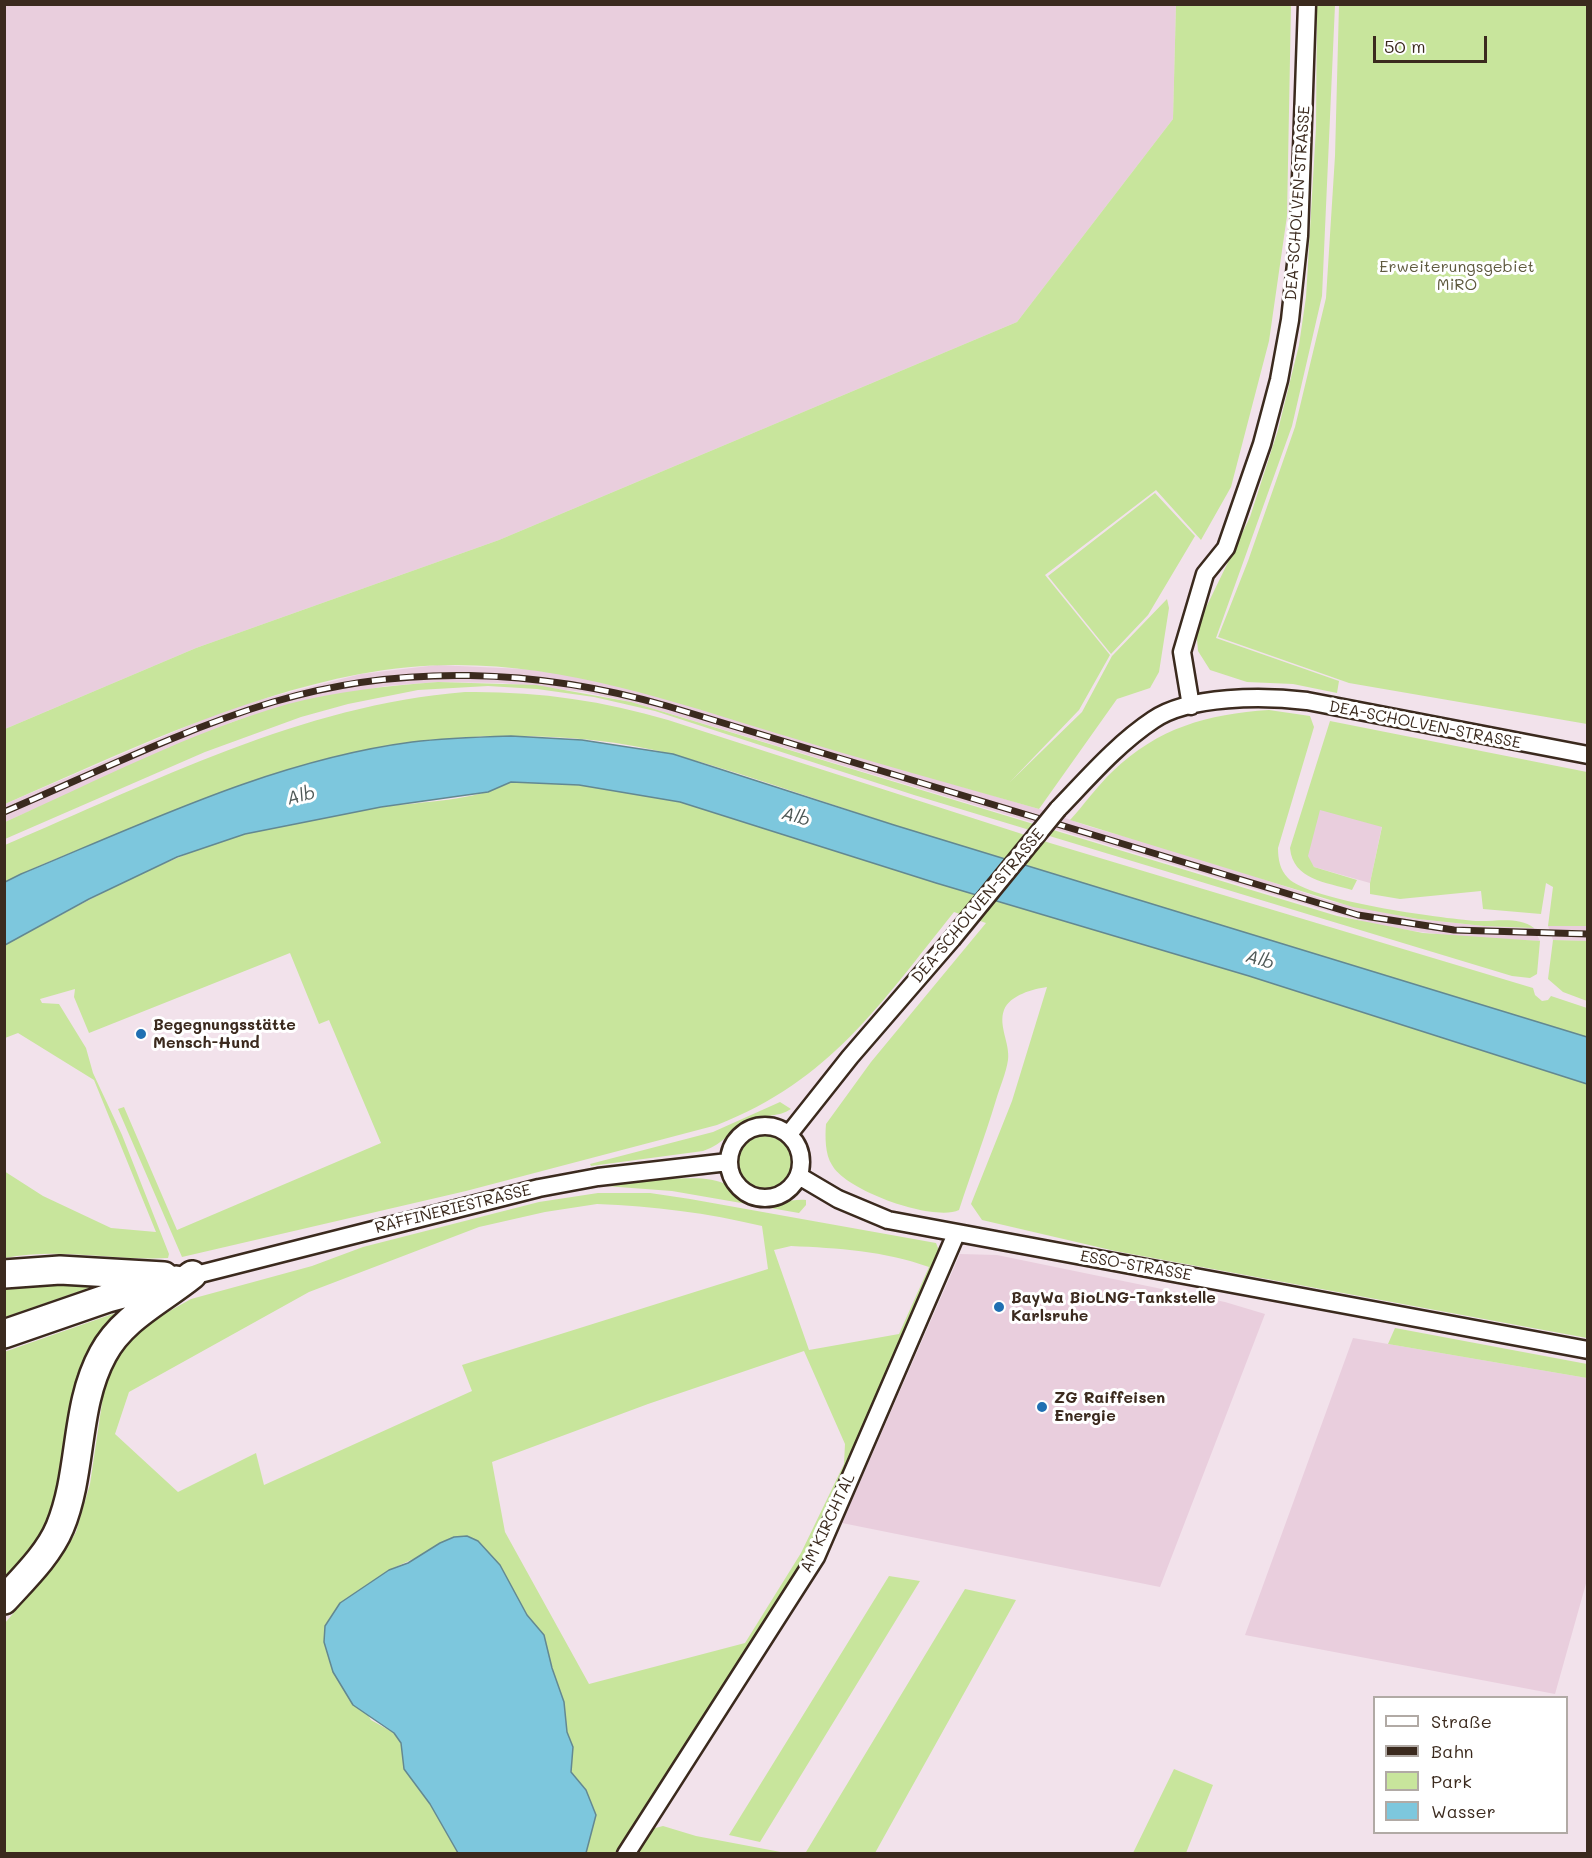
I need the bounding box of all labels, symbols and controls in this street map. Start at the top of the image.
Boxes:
scale bar [1376,24,1490,62]
text: 50 m [1384,34,1426,58]
street label: DEA-SCHOLVEN-STRASSE [1282,105,1314,301]
park label: Erweiterungsgebiet MiRO [1379,257,1535,295]
street label: DEA-SCHOLVEN-STRASSE [1327,697,1523,753]
water label: Alb [285,782,317,810]
water label: Alb [779,803,813,831]
street label: DEA-SCHOLVEN-STRASSE [908,825,1048,987]
water label: Alb [1243,946,1277,974]
place label: Begegnungsstätte Mensch-Hund [153,1015,296,1053]
marker: Begegnungsstätte Mensch-Hund [134,1027,148,1041]
street label: RAFFINERIESTRASSE [373,1180,533,1238]
street label: ESSO-STRASSE [1079,1247,1193,1285]
place label: BayWa BioLNG-Tankstelle Karlsruhe [1011,1288,1216,1326]
marker: BayWa BioLNG-Tankstelle Karlsruhe [992,1300,1006,1314]
place label: ZG Raiffeisen Energie [1054,1388,1165,1426]
marker: ZG Raiffeisen Energie [1035,1400,1049,1414]
street label: AM KIRCHTAL [797,1470,859,1576]
legend [1373,1696,1568,1834]
text: Straße [1431,1709,1492,1733]
text: Bahn [1431,1739,1474,1763]
text: Park [1431,1769,1472,1793]
text: Wasser [1431,1799,1496,1823]

